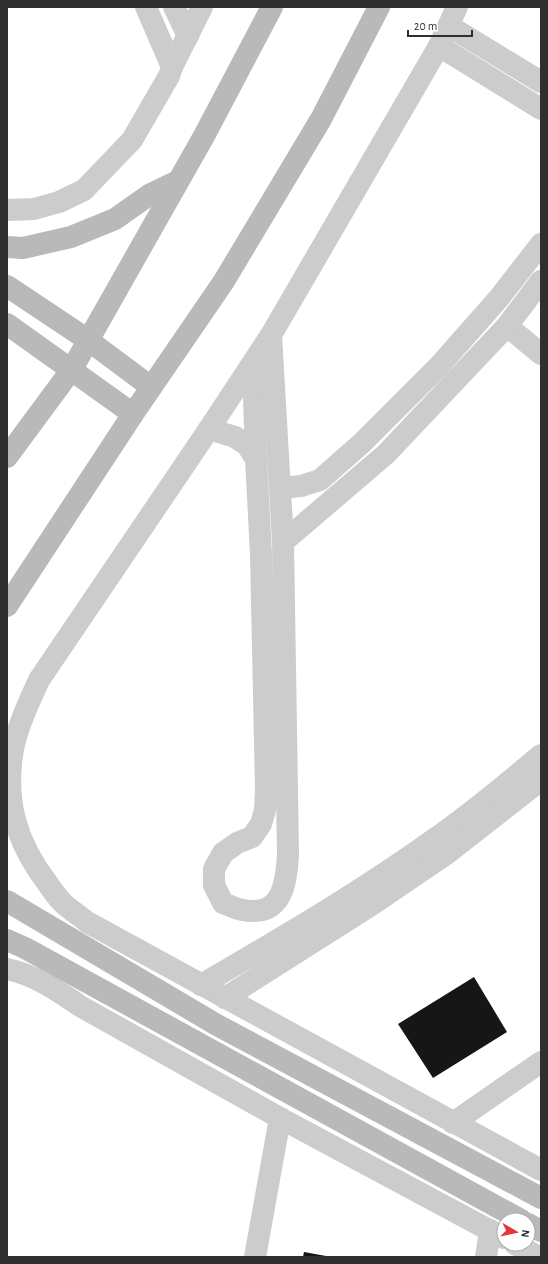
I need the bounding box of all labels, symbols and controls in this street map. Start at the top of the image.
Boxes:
scale bar [408,12,472,38]
text: 20 m [414,20,437,32]
north arrow [496,1212,536,1252]
text: N [519,1229,531,1238]

